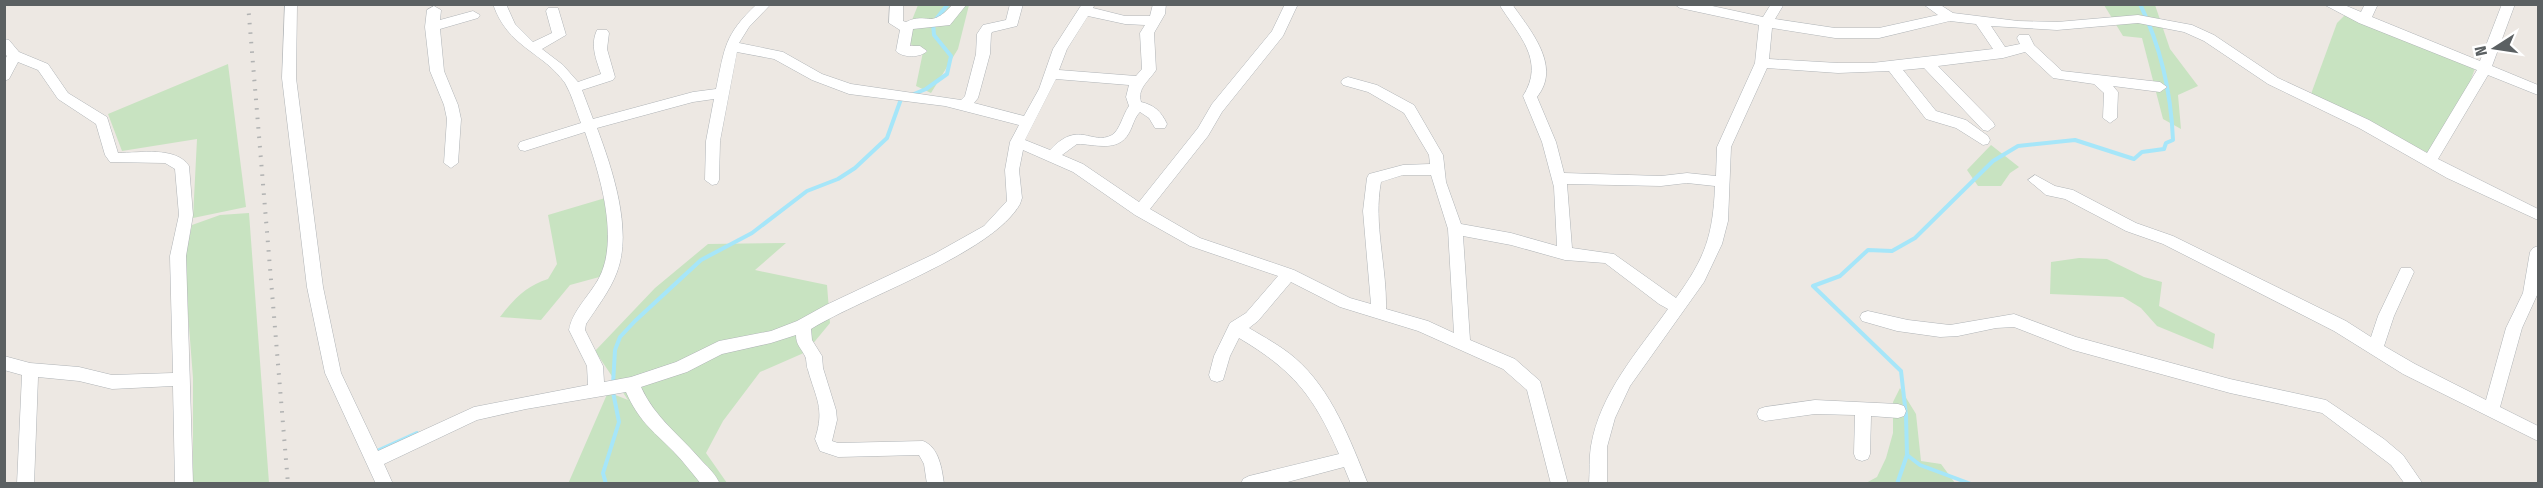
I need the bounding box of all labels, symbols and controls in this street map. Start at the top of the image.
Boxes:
north arrow [2465,18,2525,78]
text: N [2471,44,2491,58]

